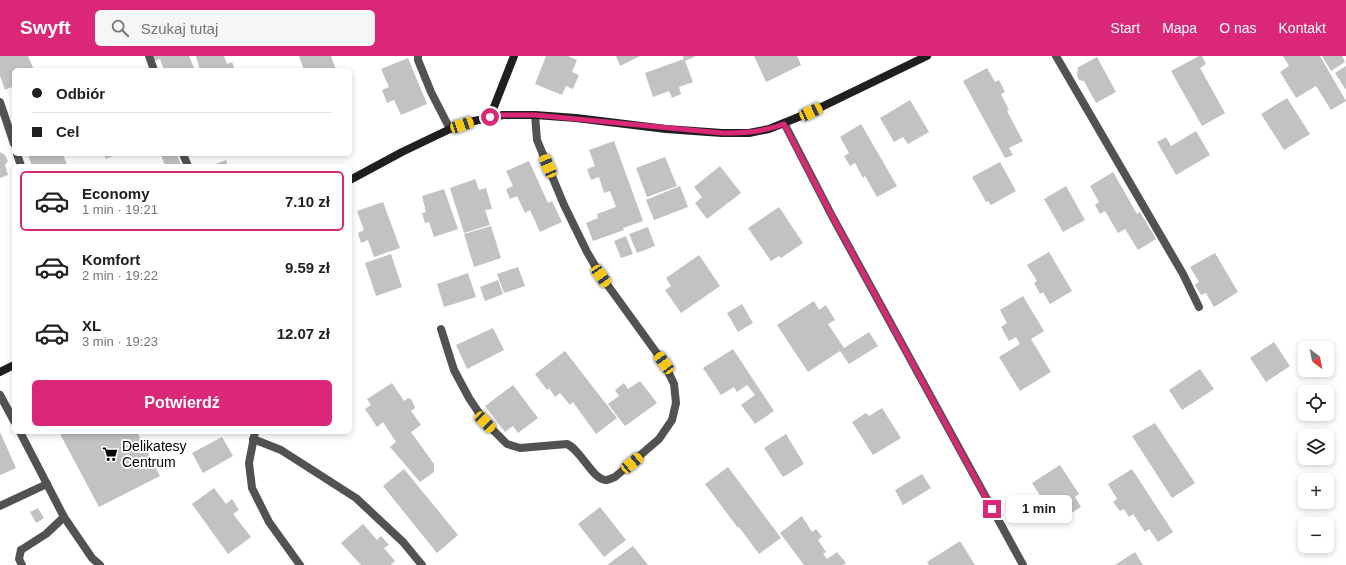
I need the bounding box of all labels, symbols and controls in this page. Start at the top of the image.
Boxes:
search box [95,10,375,46]
text: Swyft [20,17,71,38]
icon: search [109,17,131,39]
text: Szukaj tutaj [141,20,218,37]
text: Start [1111,20,1140,36]
text: Mapa [1162,20,1197,36]
text: O nas [1219,20,1257,36]
text: Kontakt [1279,20,1326,36]
text: Odbiór [56,85,105,102]
car [798,101,824,123]
route start [481,108,499,126]
car [449,116,475,134]
text: Cel [56,123,79,140]
car [538,153,558,179]
icon: car [34,183,70,219]
text: Economy [82,185,150,202]
text: 7.10 zł [285,193,330,210]
text: 1 min · 19:21 [82,202,158,217]
icon: car [34,249,70,285]
text: Komfort [82,251,140,268]
text: 9.59 zł [285,259,330,276]
car [589,263,613,289]
text: 2 min · 19:22 [82,268,158,283]
icon: car [34,315,70,351]
text: XL [82,317,101,334]
text: 12.07 zł [277,325,330,342]
text: 3 min · 19:23 [82,334,158,349]
north arrow [1298,341,1334,377]
map controls [1298,341,1334,553]
car [652,350,676,376]
button: Potwierdź [32,380,332,426]
button: locate [1298,385,1334,421]
car [472,409,498,435]
button: layers [1298,429,1334,465]
place label: Delikatesy Centrum [122,438,187,470]
supermarket icon: Delikatesy Centrum [101,445,119,463]
car [619,451,645,475]
button: + [1298,473,1334,509]
callout: 1 min [1006,495,1072,523]
route end [983,500,1001,518]
text: 1 min [1022,501,1056,516]
button: − [1298,517,1334,553]

